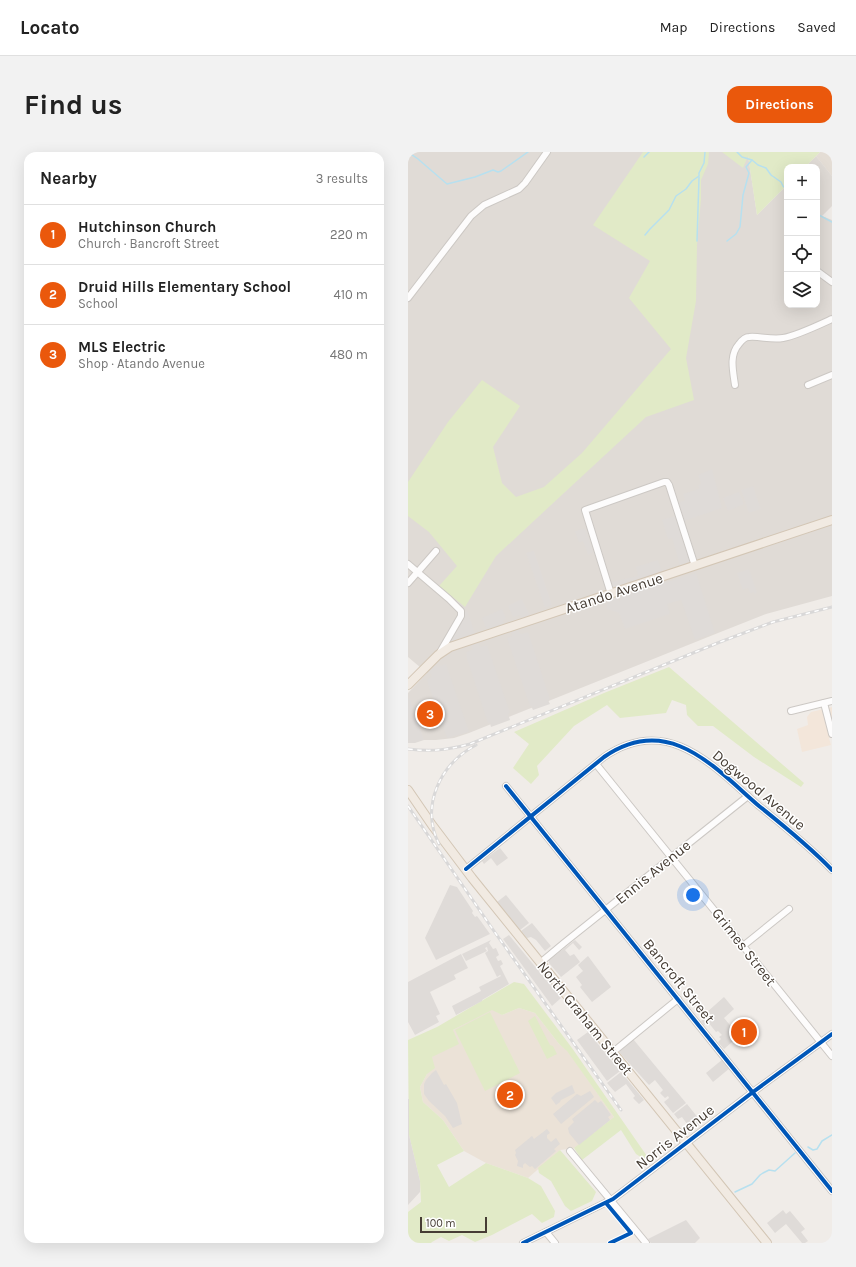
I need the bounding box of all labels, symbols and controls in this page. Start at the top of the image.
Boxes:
text: Locato [20,17,80,39]
text: Map [660,19,688,36]
text: Directions [710,19,775,36]
text: Saved [797,19,836,36]
button: Directions [727,86,832,123]
text: Find us [24,88,123,121]
map controls [784,164,820,308]
button: + [784,164,820,200]
text: Nearby [40,168,97,188]
text: 3 results [316,171,368,186]
button: − [784,200,820,236]
text: Hutchinson Church [78,218,216,236]
text: 1 [51,227,55,242]
text: 220 m [330,227,368,242]
text: Church · Bancroft Street [78,236,219,251]
button: locate [784,236,820,272]
button: layers [784,272,820,308]
text: Druid Hills Elementary School [78,278,291,296]
text: 2 [49,287,57,302]
text: 410 m [333,287,368,302]
text: School [78,296,118,311]
text: MLS Electric [78,338,166,356]
text: 3 [49,347,57,362]
text: 480 m [330,347,368,362]
text: Shop · Atando Avenue [78,356,205,371]
street label: Atando Avenue [563,569,665,617]
pin: 3 [417,699,443,729]
street label: Dogwood Avenue [709,746,809,834]
street label: Ennis Avenue [612,836,694,908]
your location [683,885,703,905]
street label: Grimes Street [708,904,780,990]
street label: Bancroft Street [639,935,719,1027]
street label: North Graham Street [533,957,637,1079]
pin: 1 [731,1017,757,1047]
pin: 2 [497,1080,523,1110]
street label: Norris Avenue [632,1101,718,1173]
scale bar [420,1215,487,1234]
text: 100 m [426,1217,456,1230]

